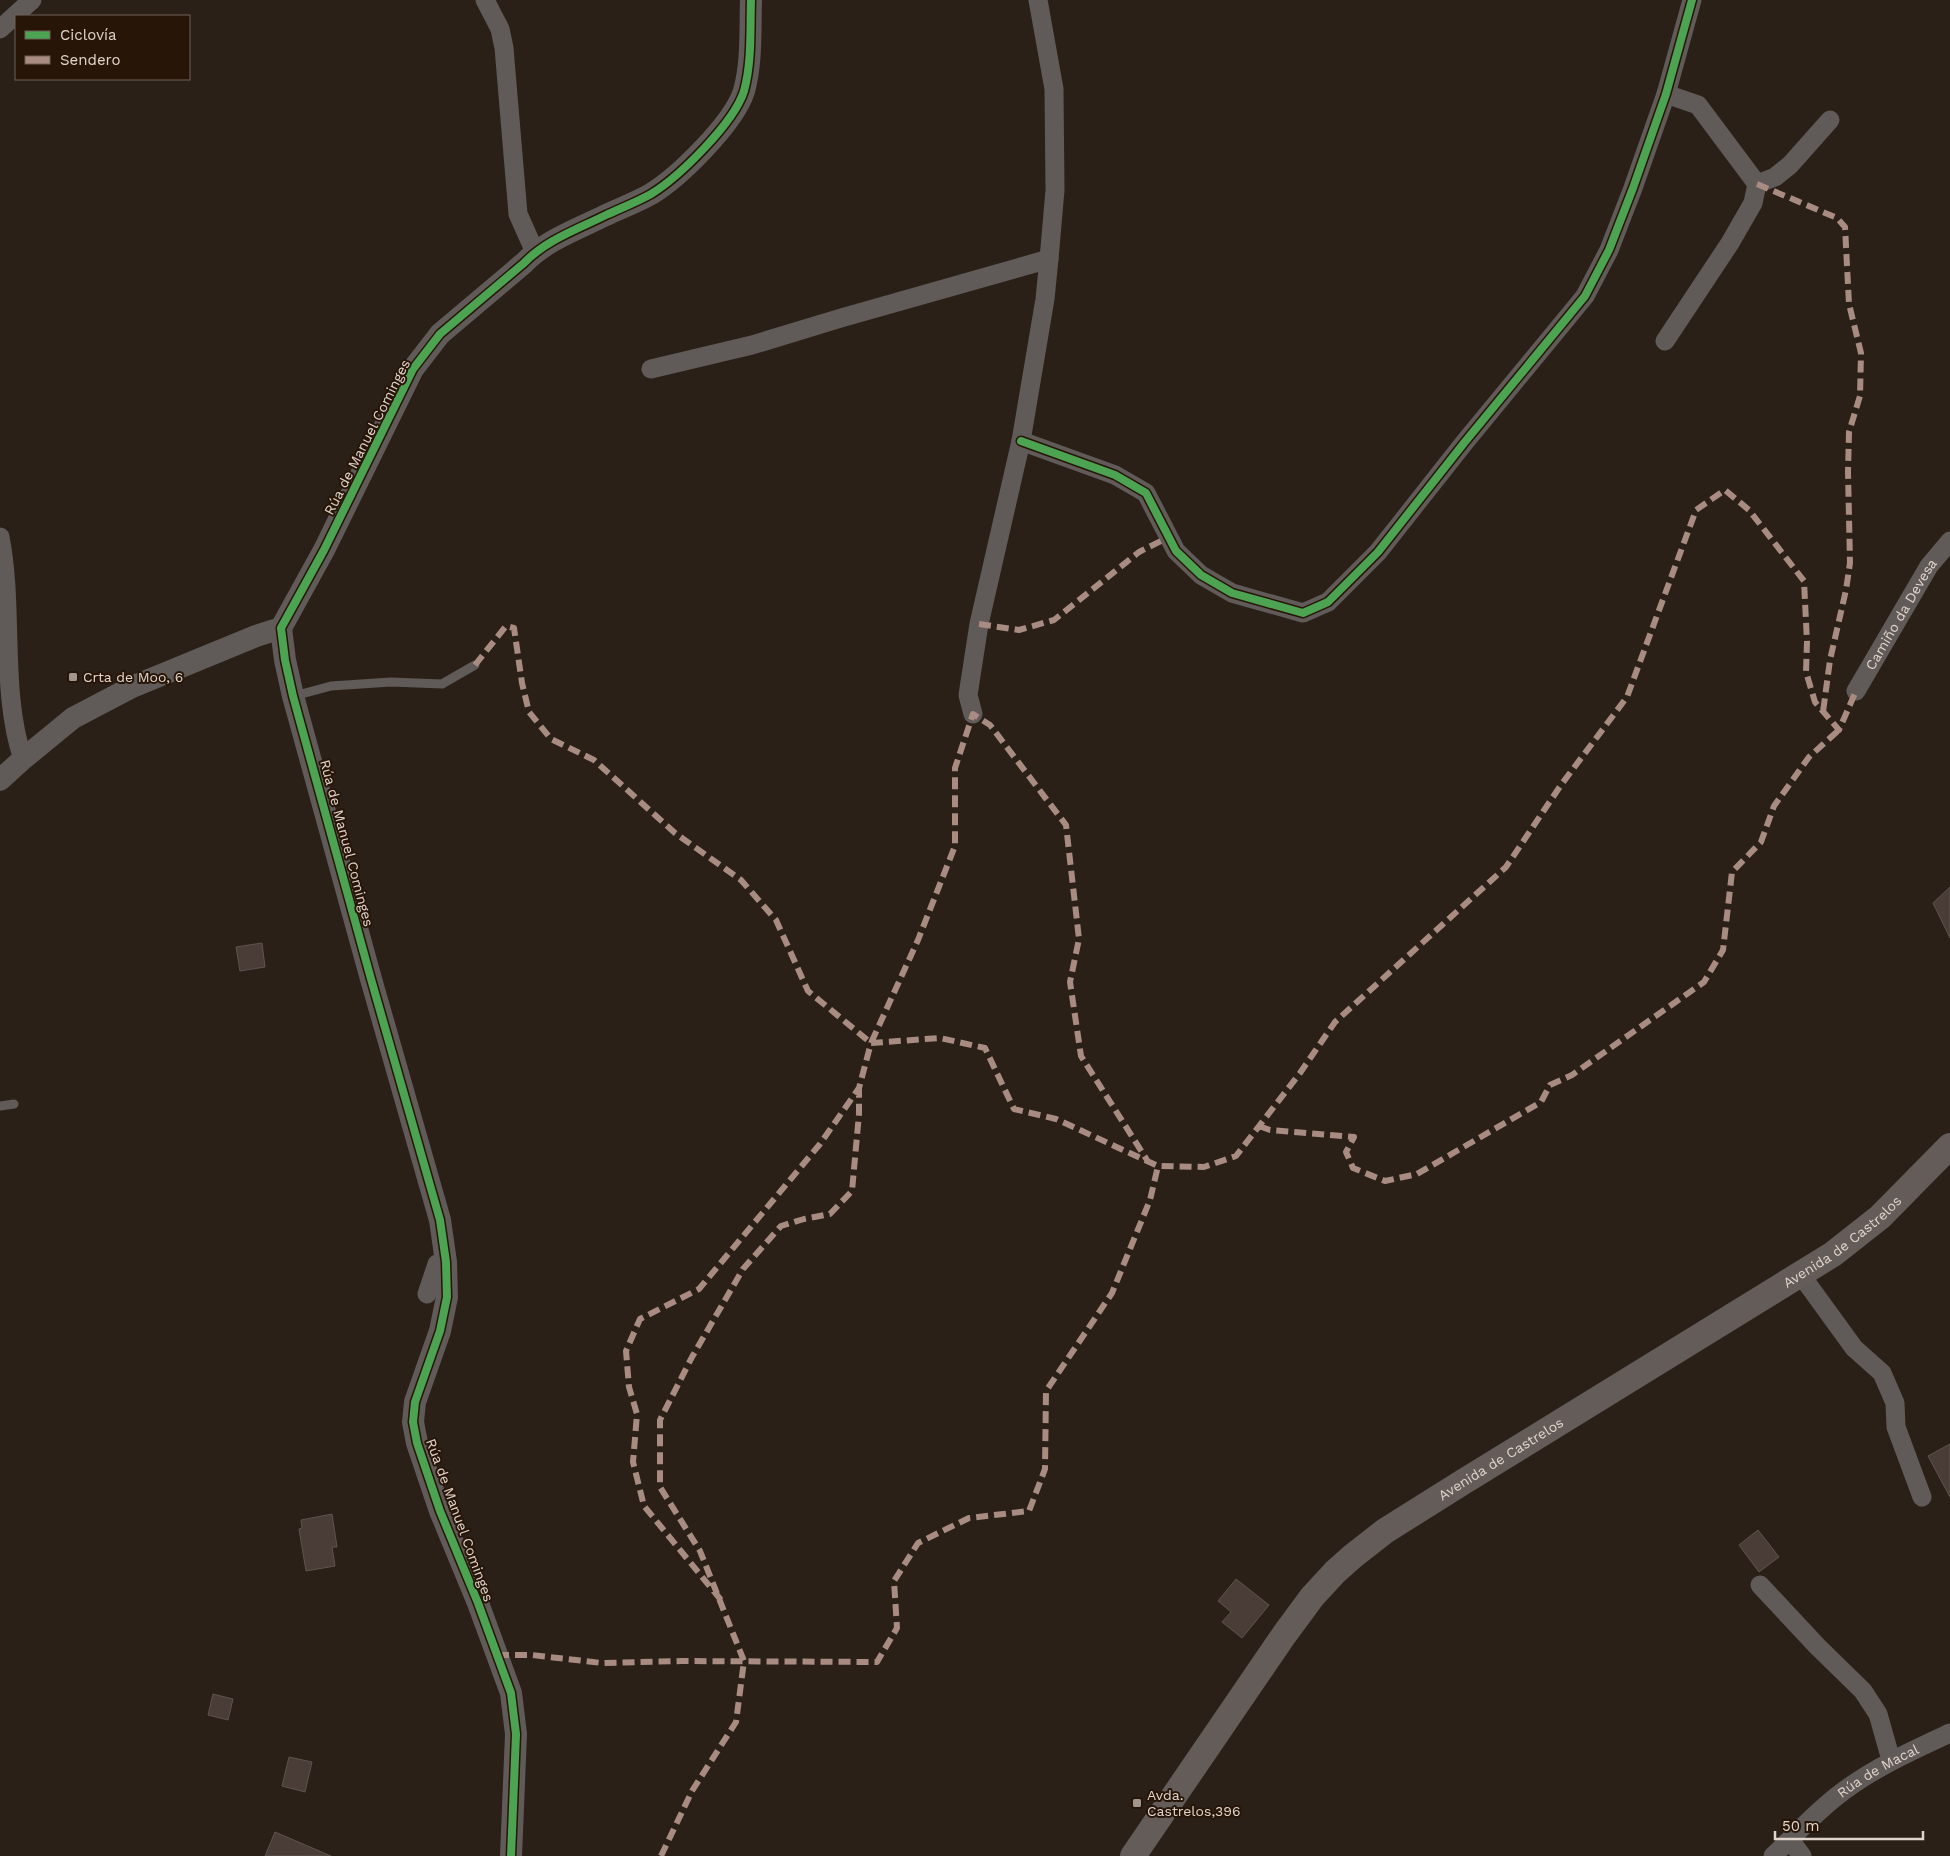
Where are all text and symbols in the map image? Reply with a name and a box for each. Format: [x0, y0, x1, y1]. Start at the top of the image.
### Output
legend [15, 15, 190, 80]
text: Ciclovía [60, 26, 117, 44]
text: Sendero [60, 51, 121, 69]
street label: Rúa de Manuel Cominges [321, 357, 413, 517]
street label: Camiño da Devesa [1862, 555, 1940, 673]
place label: Crta de Moo, 6 [83, 669, 183, 685]
marker: Crta de Moo, 6 [67, 671, 79, 683]
street label: Rúa de Manuel Cominges [317, 758, 377, 928]
street label: Avenida de Castrelos [1780, 1192, 1905, 1291]
street label: Avenida de Castrelos [1435, 1414, 1566, 1503]
street label: Rúa de Manuel Cominges [423, 1436, 497, 1604]
street label: Rúa de Macal [1834, 1741, 1922, 1801]
place label: Avda. Castrelos,396 [1147, 1787, 1240, 1819]
marker: Avda. Castrelos,396 [1131, 1797, 1143, 1809]
scale bar [1775, 1808, 1922, 1840]
text: 50 m [1782, 1817, 1819, 1835]

